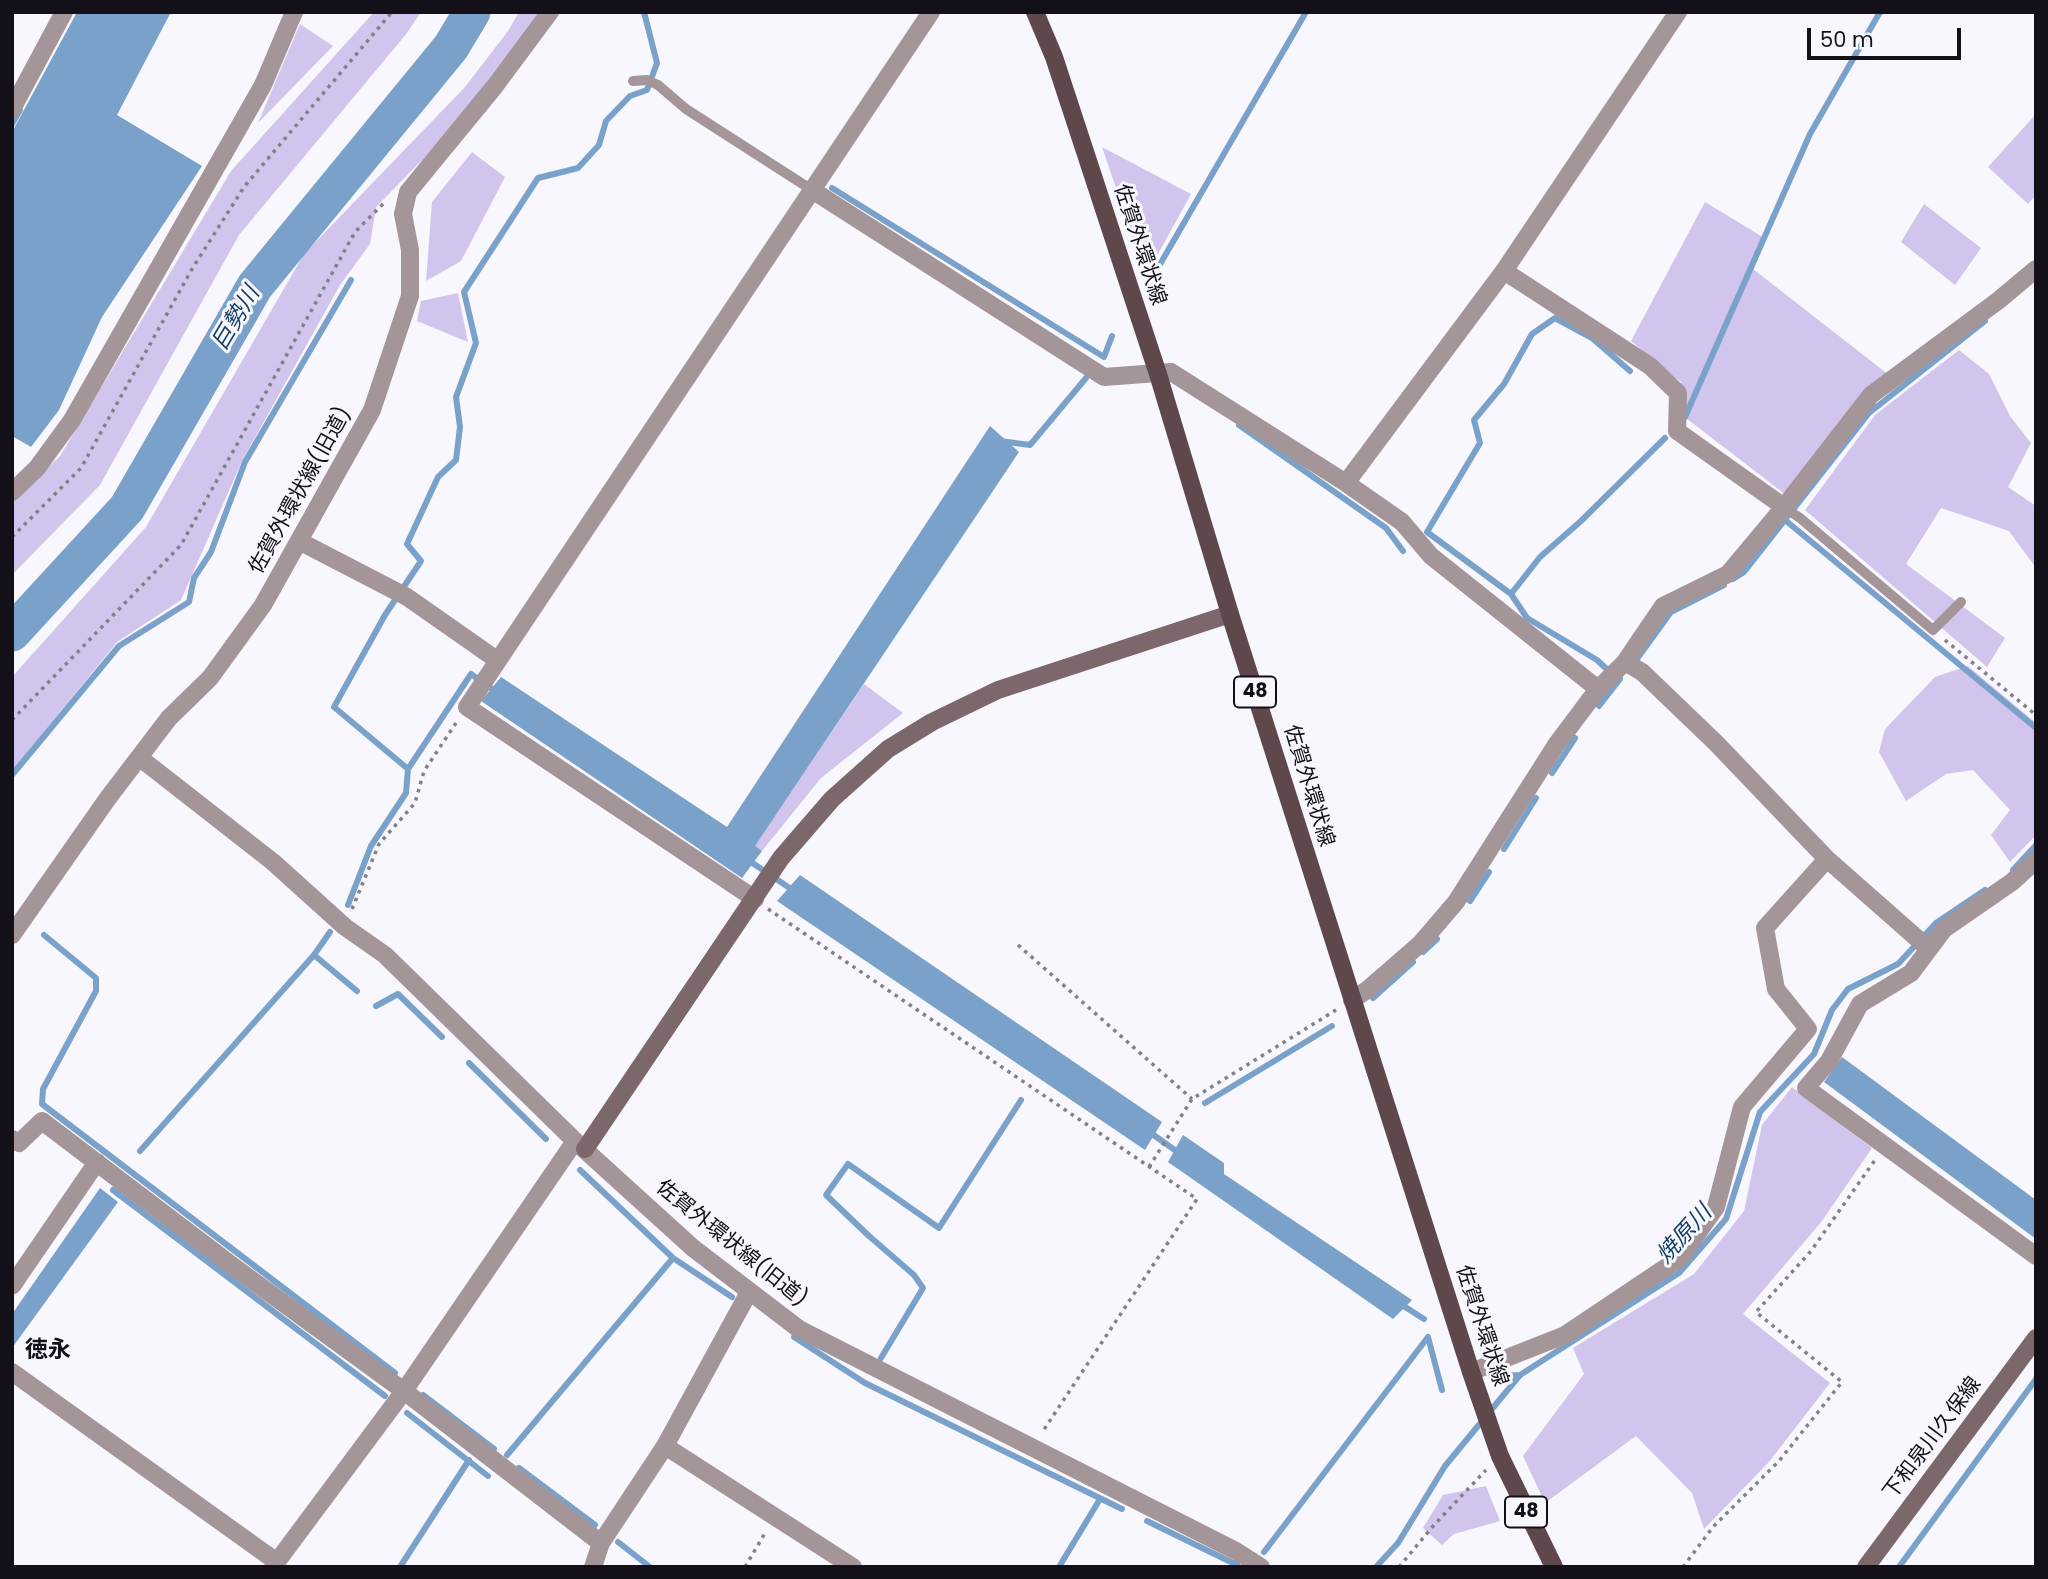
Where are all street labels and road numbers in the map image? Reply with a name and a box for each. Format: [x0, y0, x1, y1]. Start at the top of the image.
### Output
street label: 佐賀外環状線 [1108, 181, 1170, 309]
street label: 佐賀外環状線(旧道) [245, 403, 357, 579]
road number: 48 [1234, 677, 1276, 708]
street label: 佐賀外環状線 [1278, 722, 1338, 850]
street label: 佐賀外環状線(旧道) [650, 1175, 812, 1313]
street label: 佐賀外環状線 [1450, 1262, 1512, 1390]
street label: 下和泉川久保線 [1879, 1373, 1987, 1505]
road number: 48 [1505, 1496, 1547, 1528]

